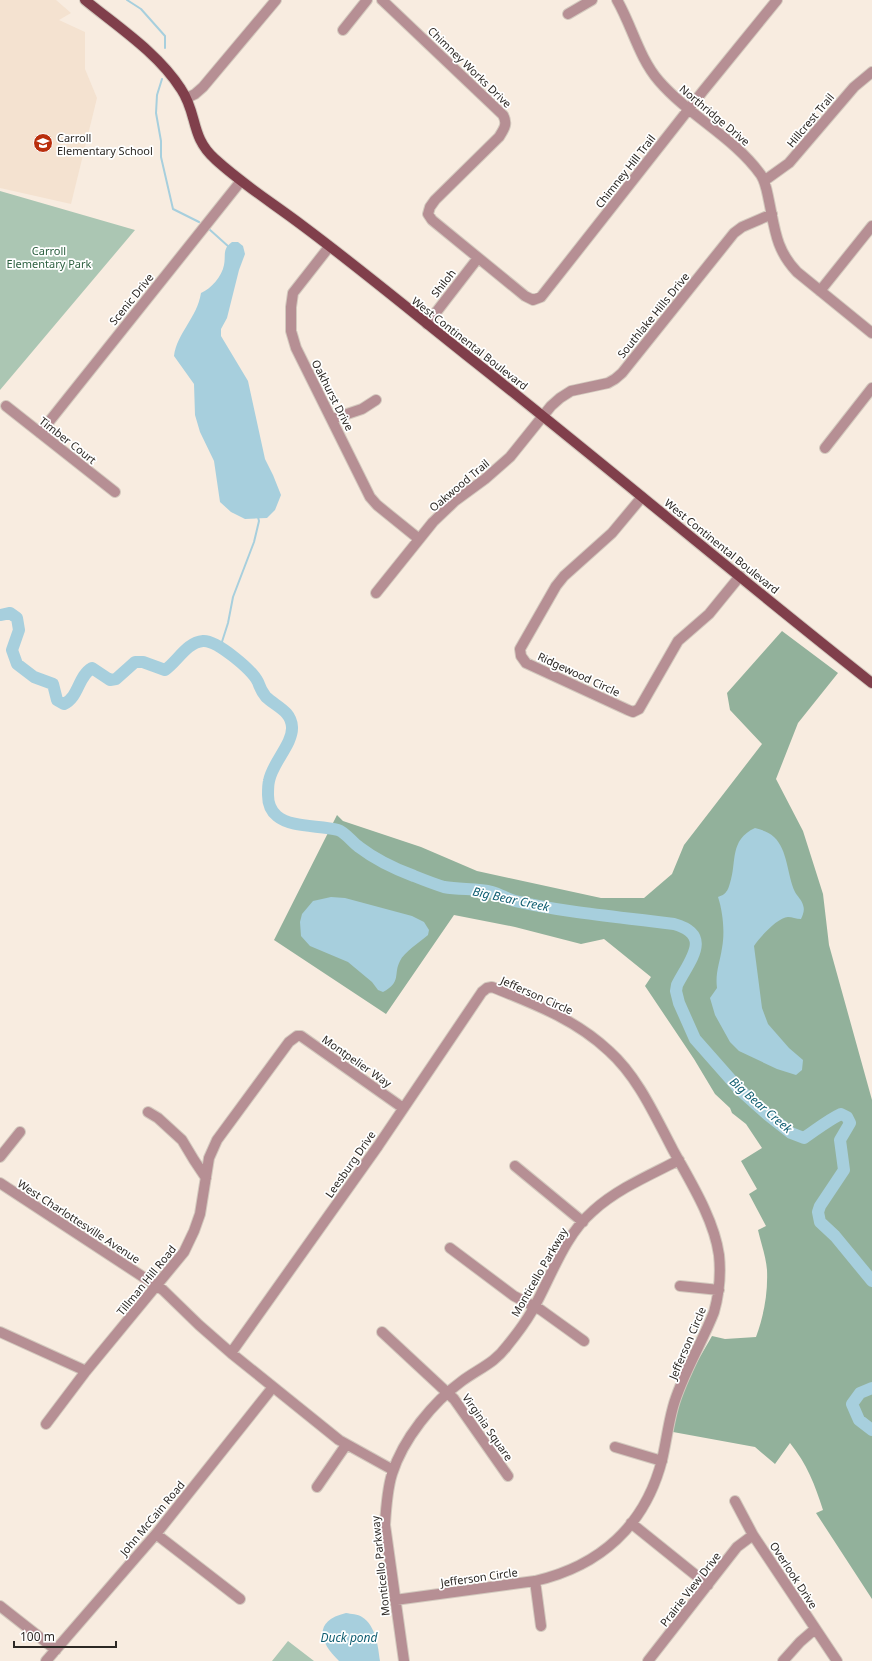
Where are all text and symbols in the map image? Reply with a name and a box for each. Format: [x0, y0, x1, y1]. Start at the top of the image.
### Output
street label: Chimney Works Drive [425, 23, 515, 111]
street label: Northridge Drive [677, 81, 753, 149]
street label: Hillcrest Trail [783, 90, 837, 150]
place label: Carroll Elementary School [57, 130, 153, 158]
street label: Chimney Hill Trail [592, 131, 658, 211]
school or university icon: Carroll Elementary School [32, 132, 54, 154]
park label: Carroll Elementary Park [7, 243, 92, 271]
street label: Shiloh [427, 266, 459, 300]
street label: Southlake Hills Drive [614, 269, 692, 361]
street label: Scenic Drive [106, 270, 156, 328]
street label: West Continental Boulevard [409, 293, 531, 393]
street label: Oakhurst Drive [309, 357, 357, 433]
street label: Timber Court [36, 413, 100, 467]
street label: Oakwood Trail [426, 455, 492, 515]
street label: West Continental Boulevard [662, 495, 782, 597]
street label: Ridgewood Circle [535, 648, 623, 700]
water label: Big Bear Creek [471, 883, 552, 916]
street label: Jefferson Circle [498, 972, 575, 1018]
street label: Montpelier Way [319, 1031, 395, 1091]
water label: Big Bear Creek [726, 1073, 797, 1138]
street label: Leesburg Drive [321, 1128, 379, 1200]
street label: West Charlottesville Avenue [15, 1176, 143, 1266]
street label: Monticello Parkway [507, 1224, 571, 1319]
street label: Tillman Hill Road [113, 1242, 179, 1318]
street label: Jefferson Circle [665, 1304, 709, 1383]
street label: Virginia Square [459, 1391, 517, 1463]
street label: John McCain Road [116, 1477, 188, 1559]
street label: Monticello Parkway [367, 1515, 393, 1617]
street label: Overlook Drive [767, 1539, 821, 1611]
street label: Prairie View Drive [656, 1549, 724, 1629]
street label: Jefferson Circle [439, 1564, 518, 1590]
scale bar [14, 1623, 116, 1649]
text: 100 m [20, 1628, 55, 1645]
water label: Duck pond [320, 1629, 379, 1646]

